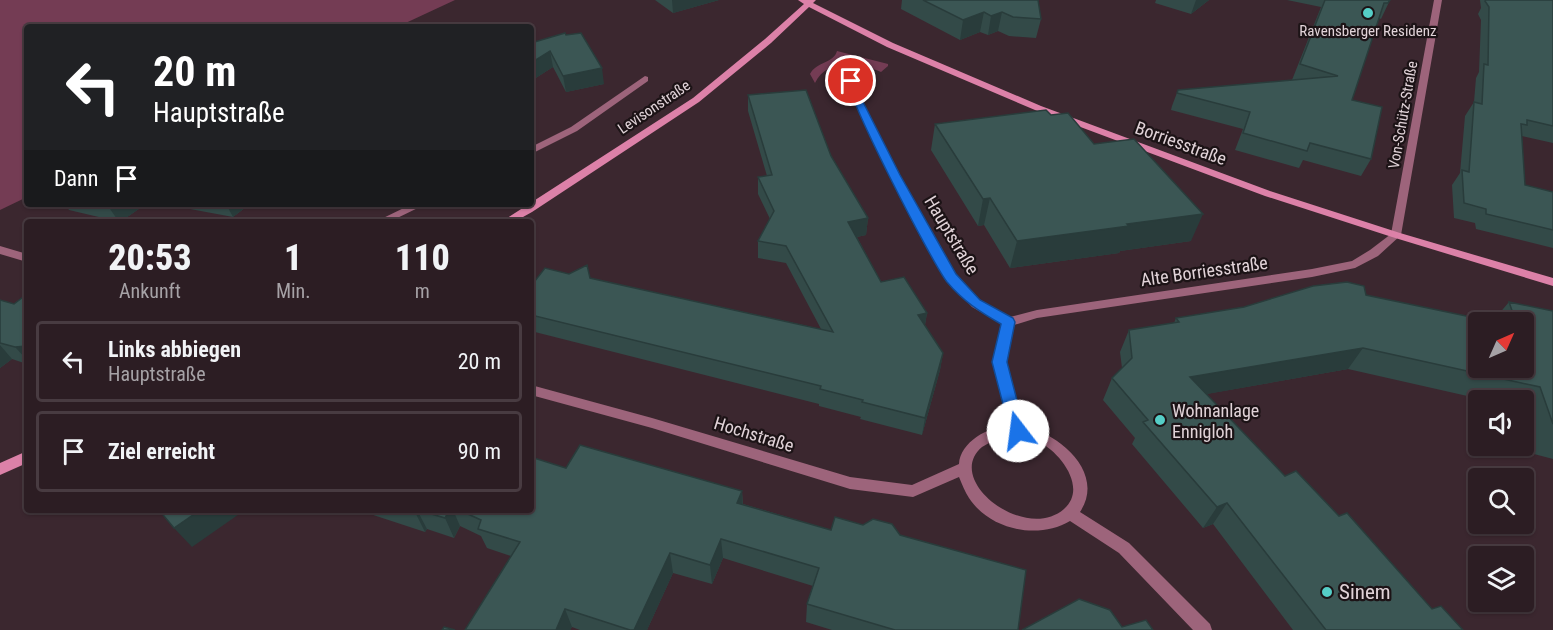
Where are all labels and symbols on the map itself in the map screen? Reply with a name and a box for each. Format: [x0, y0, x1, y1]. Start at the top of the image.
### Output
marker: Ravensberger Residenz [1361, 6, 1375, 20]
place label: Ravensberger Residenz [1299, 22, 1437, 40]
pin [825, 55, 876, 106]
street label: Von-Schütz-Straße [1385, 60, 1421, 170]
street label: Levisonstraße [614, 76, 694, 138]
street label: Borriesstraße [1132, 117, 1230, 169]
street label: Hauptstraße [920, 192, 984, 278]
street label: Alte Borriesstraße [1139, 252, 1269, 290]
north arrow [1468, 312, 1534, 378]
position arrow [986, 399, 1050, 463]
place label: Wohnanlage Ennigloh [1172, 400, 1259, 442]
street label: Hochstraße [712, 412, 796, 456]
marker: Wohnanlage Ennigloh [1153, 413, 1167, 427]
place label: Sinem [1339, 580, 1391, 604]
marker: Sinem [1320, 585, 1334, 599]

